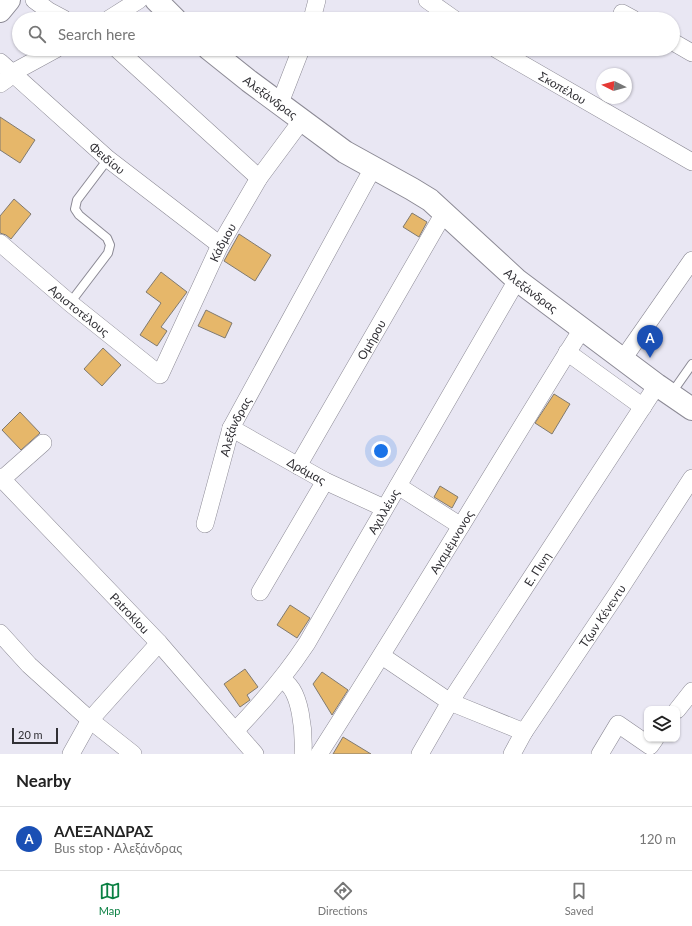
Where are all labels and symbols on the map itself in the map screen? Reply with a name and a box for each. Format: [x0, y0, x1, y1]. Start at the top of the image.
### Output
street label: Σκοπέλου [536, 68, 589, 107]
north arrow [596, 68, 632, 104]
street label: Αλεξάνδρας [240, 72, 301, 122]
street label: Φειδίου [87, 139, 128, 177]
street label: Κάδμου [206, 220, 239, 264]
street label: Αλεξάνδρας [501, 265, 561, 316]
street label: Αριστοτέλους [46, 281, 113, 339]
street label: Ομήρου [354, 317, 388, 362]
pin: A [637, 325, 663, 358]
street label: Αλεξάνδρας [216, 394, 254, 458]
your location [371, 441, 391, 461]
street label: Δράμας [285, 454, 329, 488]
street label: Αχιλλέως [364, 486, 402, 537]
street label: Αγαμέμνονος [426, 507, 477, 576]
street label: Ε. Πινη [520, 549, 554, 589]
street label: Τζων Κένεντυ [576, 581, 628, 650]
street label: Patroklou [107, 589, 153, 636]
scale bar [12, 726, 58, 745]

